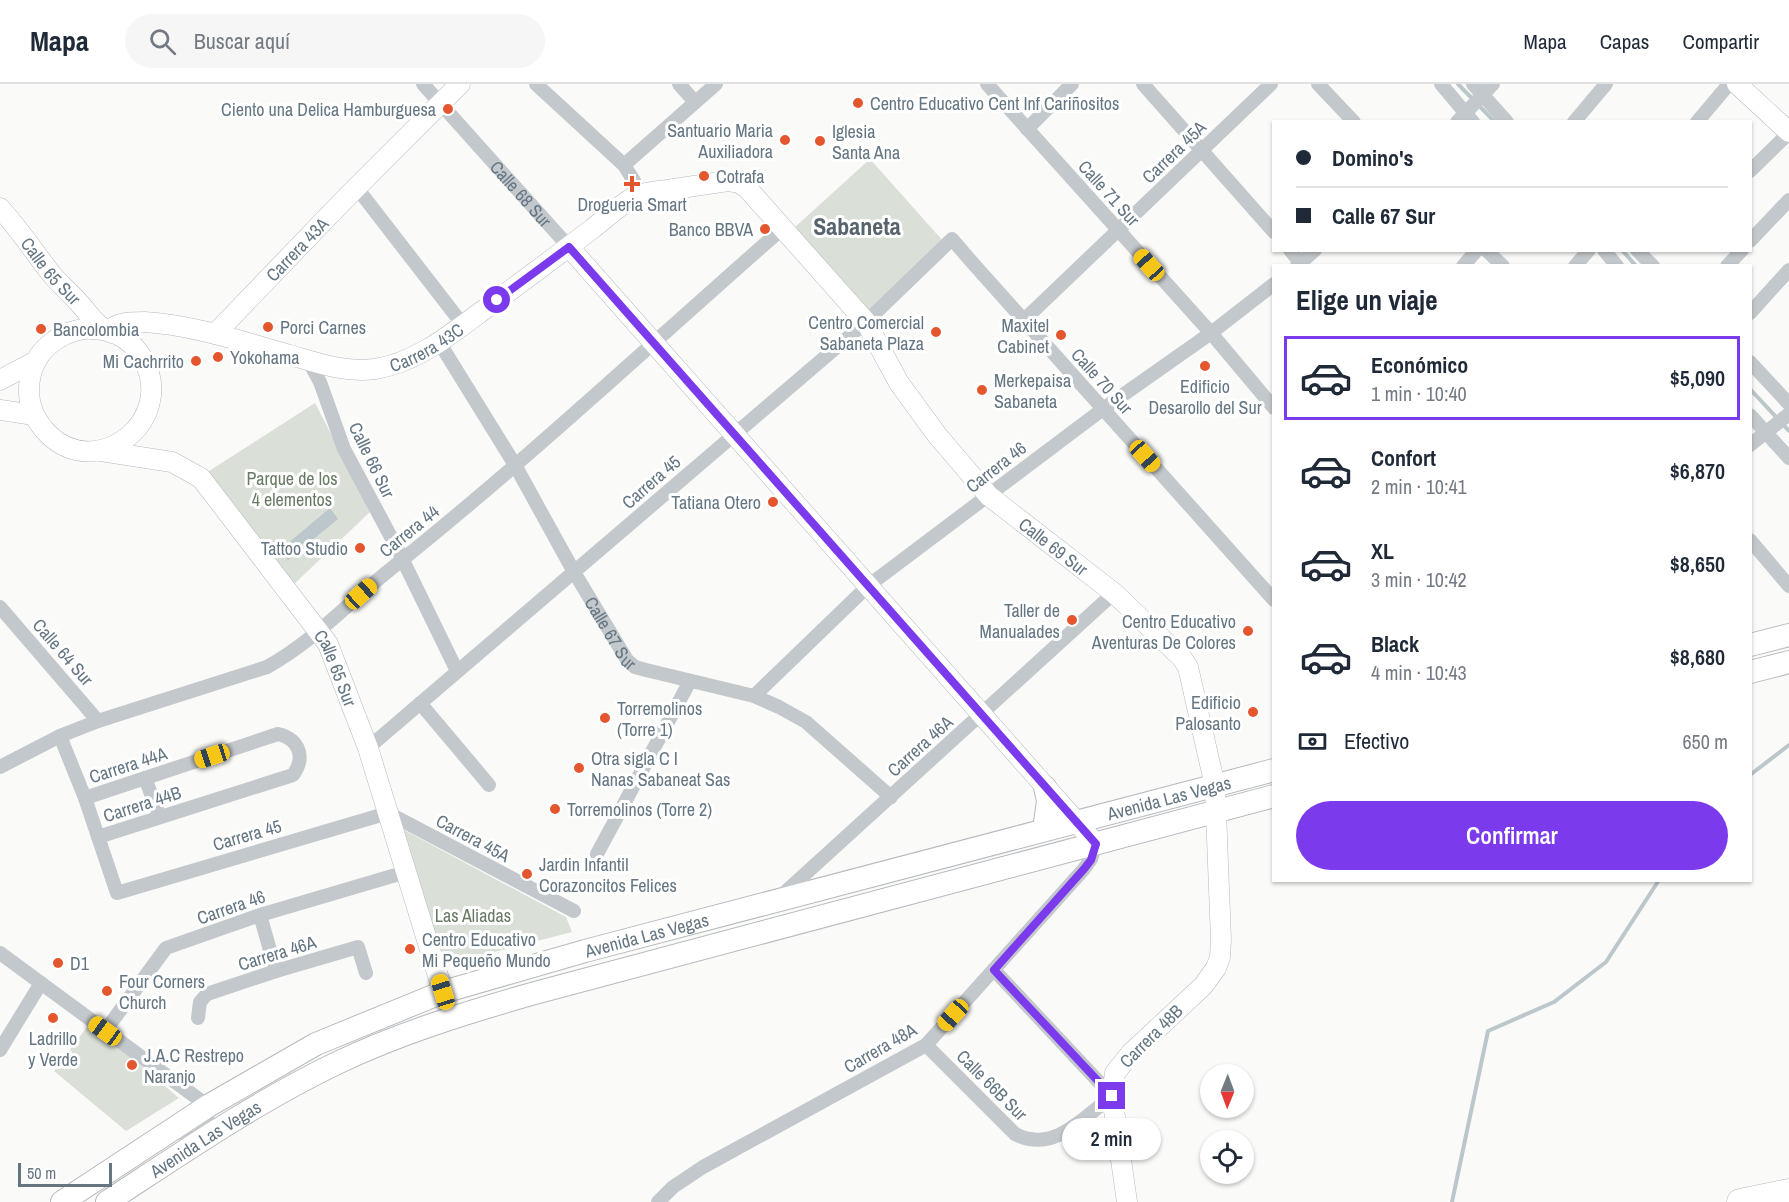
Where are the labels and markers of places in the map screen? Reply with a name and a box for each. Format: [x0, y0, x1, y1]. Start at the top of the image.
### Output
place label: Centro Educativo Cent Inf Cariñositos [870, 91, 1119, 116]
marker: Centro Educativo Cent Inf Cariñositos [851, 96, 865, 110]
place label: Ciento una Delica Hamburguesa [221, 97, 436, 122]
marker: Ciento una Delica Hamburguesa [441, 102, 455, 116]
place label: Santuario Maria Auxiliadora [667, 118, 773, 164]
place label: Iglesia Santa Ana [832, 119, 900, 165]
marker: Santuario Maria Auxiliadora [778, 133, 792, 147]
marker: Iglesia Santa Ana [813, 134, 827, 148]
place label: Cotrafa [716, 164, 764, 189]
marker: Cotrafa [697, 169, 711, 183]
marker: Drogueria Smart [625, 177, 639, 191]
place label: Drogueria Smart [577, 192, 687, 217]
place label: Banco BBVA [669, 217, 753, 242]
marker: Banco BBVA [758, 222, 772, 236]
place label: Centro Comercial Sabaneta Plaza [808, 310, 924, 356]
place label: Maxitel Cabinet [997, 313, 1049, 359]
place label: Porci Carnes [280, 315, 366, 340]
place label: Bancolombia [53, 317, 139, 342]
marker: Porci Carnes [261, 320, 275, 334]
marker: Bancolombia [34, 322, 48, 336]
marker: Centro Comercial Sabaneta Plaza [929, 325, 943, 339]
marker: Maxitel Cabinet [1054, 328, 1068, 342]
place label: Yokohama [230, 345, 299, 370]
place label: Mi Cachrrito [103, 349, 184, 374]
marker: Yokohama [211, 350, 225, 364]
marker: Mi Cachrrito [189, 354, 203, 368]
marker: Edificio Desarollo del Sur [1198, 359, 1212, 373]
place label: Merkepaisa Sabaneta [994, 368, 1071, 414]
place label: Edificio Desarollo del Sur [1148, 374, 1262, 420]
marker: Merkepaisa Sabaneta [975, 383, 989, 397]
place label: Tatiana Otero [671, 490, 761, 515]
marker: Tatiana Otero [766, 495, 780, 509]
place label: Tattoo Studio [261, 536, 348, 561]
marker: Tattoo Studio [353, 541, 367, 555]
place label: Taller de Manualades [980, 598, 1060, 644]
place label: Centro Educativo Aventuras De Colores [1091, 609, 1236, 655]
marker: Taller de Manualades [1065, 613, 1079, 627]
marker: Centro Educativo Aventuras De Colores [1241, 624, 1255, 638]
place label: Edificio Palosanto [1175, 690, 1241, 736]
place label: Torremolinos (Torre 1) [617, 696, 702, 742]
marker: Edificio Palosanto [1246, 705, 1260, 719]
marker: Torremolinos (Torre 1) [598, 711, 612, 725]
place label: Otra sigla C I Nanas Sabaneat Sas [591, 746, 731, 792]
marker: Otra sigla C I Nanas Sabaneat Sas [572, 761, 586, 775]
place label: Torremolinos (Torre 2) [567, 797, 712, 822]
marker: Torremolinos (Torre 2) [548, 802, 562, 816]
place label: Jardin Infantil Corazoncitos Felices [539, 852, 677, 898]
marker: Jardin Infantil Corazoncitos Felices [520, 867, 534, 881]
place label: Centro Educativo Mi Pequeño Mundo [422, 927, 551, 973]
marker: Centro Educativo Mi Pequeño Mundo [403, 942, 417, 956]
place label: D1 [70, 951, 90, 976]
marker: D1 [51, 956, 65, 970]
place label: Four Corners Church [119, 969, 205, 1015]
marker: Four Corners Church [100, 984, 114, 998]
marker: Ladrillo y Verde [46, 1011, 60, 1025]
place label: Ladrillo y Verde [28, 1026, 78, 1072]
place label: J.A.C Restrepo Naranjo [144, 1043, 244, 1089]
marker: J.A.C Restrepo Naranjo [125, 1058, 139, 1072]

